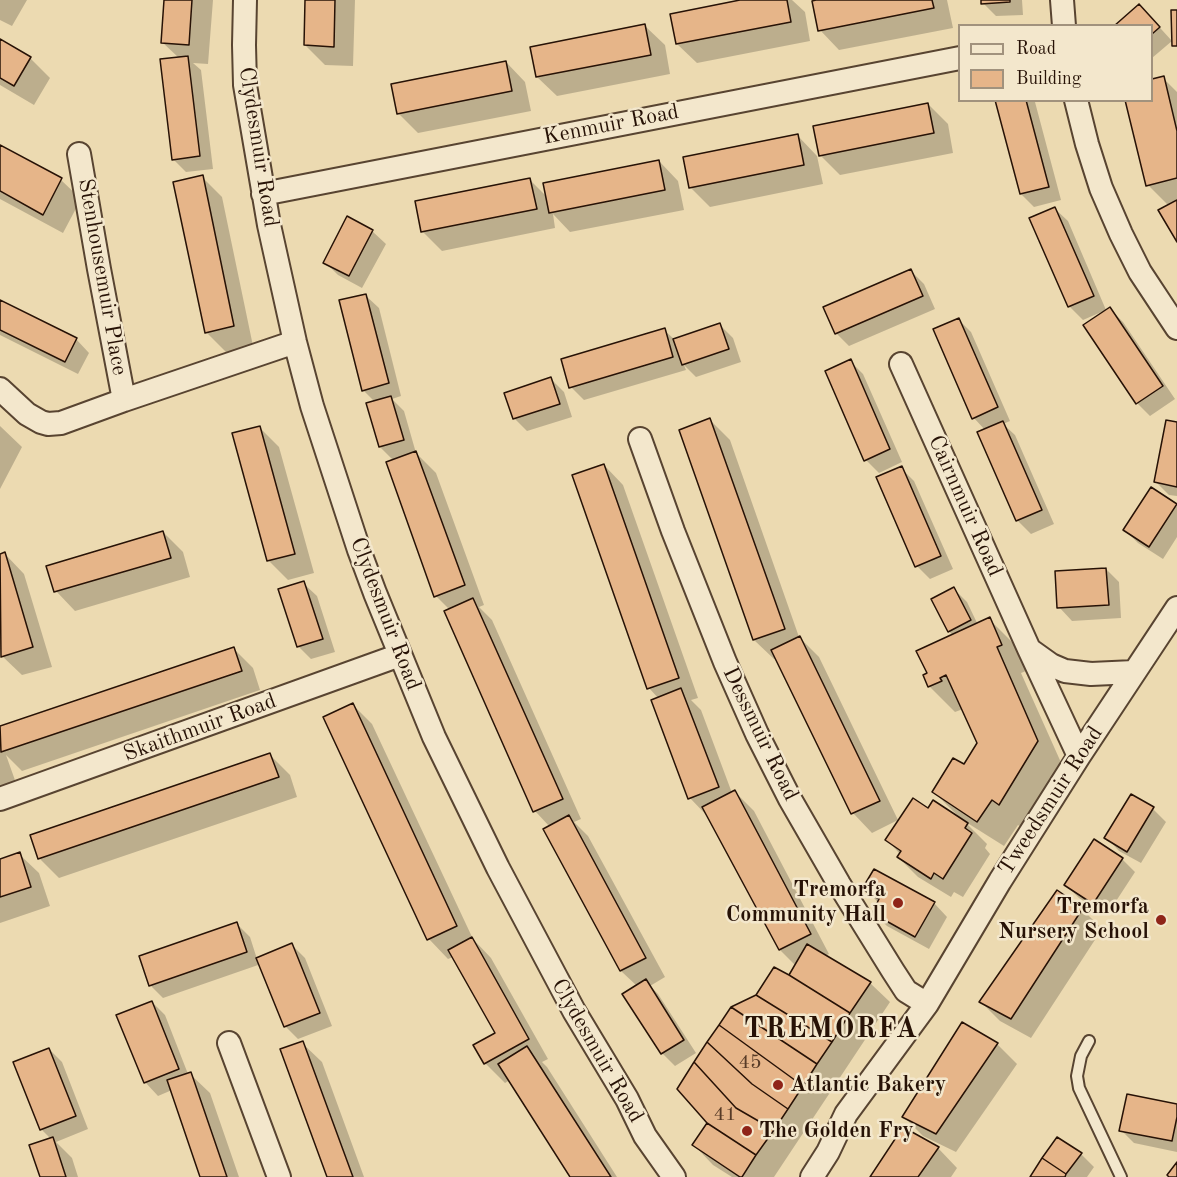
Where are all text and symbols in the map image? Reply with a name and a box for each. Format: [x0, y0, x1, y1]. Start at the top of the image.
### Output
legend [958, 24, 1153, 102]
text: Road [1016, 40, 1056, 58]
street label: Clydesmuir Road [232, 65, 284, 229]
text: Building [1016, 70, 1081, 88]
street label: Kenmuir Road [541, 99, 681, 151]
street label: Stenhousemuir Place [72, 176, 132, 378]
street label: Cairnmuir Road [922, 431, 1008, 581]
street label: Clydesmuir Road [344, 534, 426, 694]
street label: Dessmuir Road [716, 663, 804, 805]
street label: Skaithmuir Road [120, 688, 280, 768]
street label: Tweedsmuir Road [993, 722, 1109, 880]
place label: Tremorfa Community Hall [726, 877, 886, 928]
place label: Tremorfa Nursery School [998, 894, 1149, 945]
marker: Tremorfa Community Hall [891, 896, 905, 910]
marker: Tremorfa Nursery School [1154, 913, 1168, 927]
street label: Clydesmuir Road [545, 974, 649, 1128]
district label: TREMORFA [744, 1013, 918, 1047]
house number: 45 [738, 1051, 762, 1075]
place label: Atlantic Bakery [790, 1072, 946, 1098]
marker: Atlantic Bakery [771, 1078, 785, 1092]
house number: 41 [713, 1103, 737, 1127]
place label: The Golden Fry [759, 1118, 914, 1144]
marker: The Golden Fry [740, 1124, 754, 1138]

